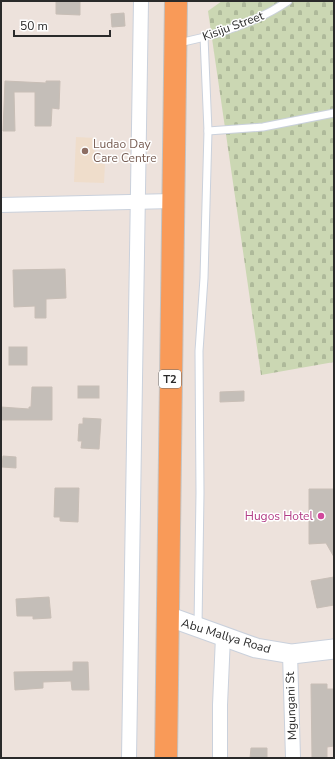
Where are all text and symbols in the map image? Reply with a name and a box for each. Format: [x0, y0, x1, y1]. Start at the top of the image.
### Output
street label: Kisiju Street [200, 7, 267, 45]
scale bar [14, 12, 110, 38]
text: 50 m [20, 18, 48, 34]
place label: Ludao Day Care Centre [93, 136, 157, 166]
marker: Ludao Day Care Centre [80, 146, 90, 156]
road number: T2 [159, 370, 181, 388]
place label: Hugos Hotel [245, 508, 313, 524]
marker: Hugos Hotel [316, 511, 326, 521]
street label: Abu Mallya Road [179, 615, 273, 657]
street label: Mgungani St [282, 671, 300, 741]

